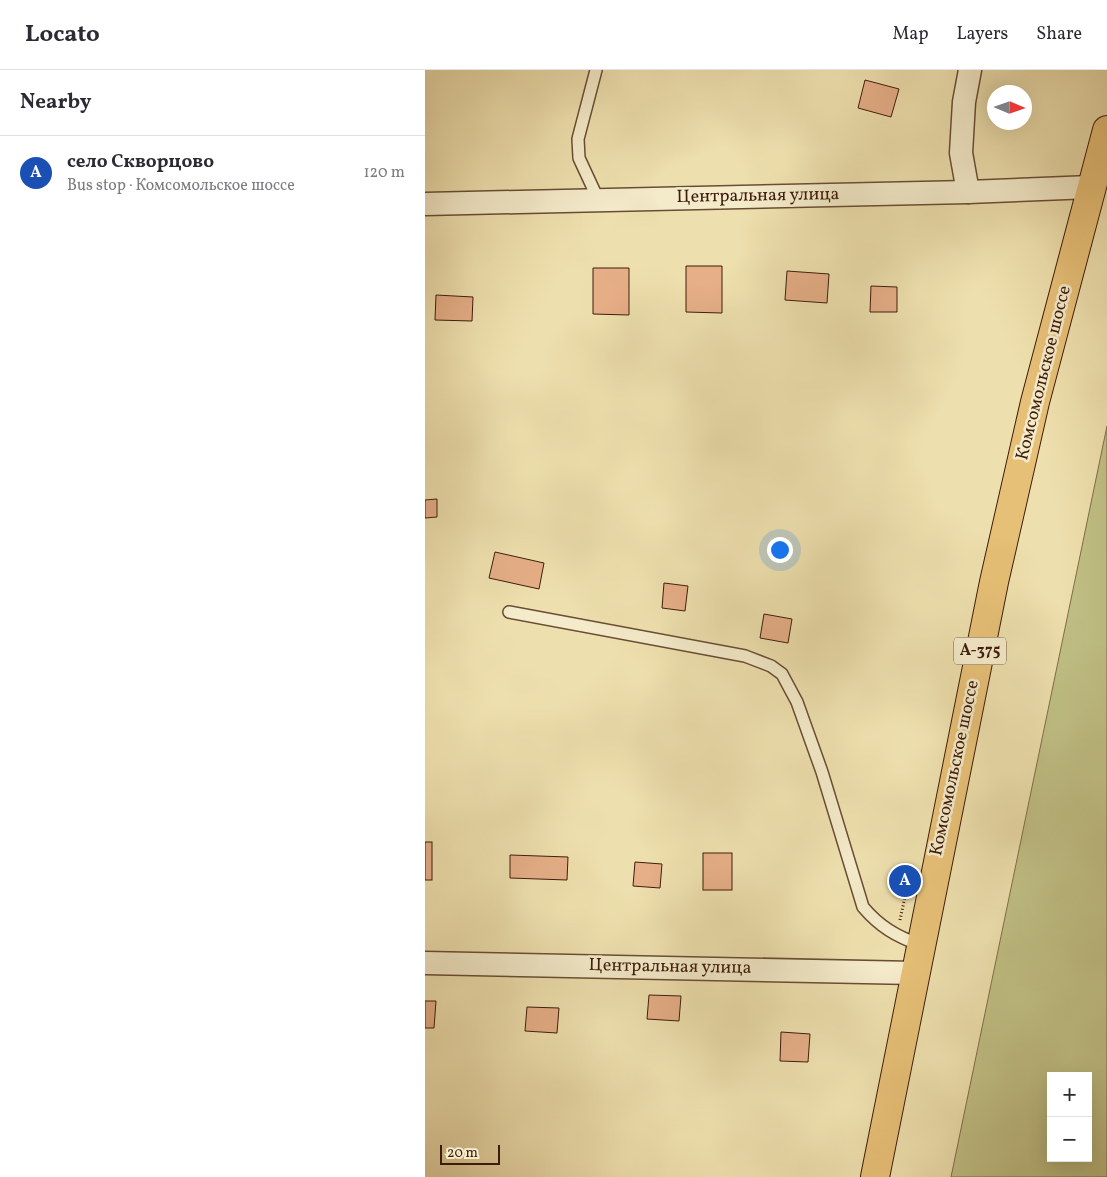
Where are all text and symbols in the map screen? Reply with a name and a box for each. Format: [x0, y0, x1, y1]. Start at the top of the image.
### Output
text: Locato [25, 18, 100, 52]
text: Map [892, 22, 928, 47]
text: Layers [956, 22, 1008, 47]
text: Share [1036, 22, 1082, 47]
north arrow [987, 85, 1032, 130]
text: Nearby [20, 88, 91, 117]
text: село Скворцово [67, 149, 214, 175]
text: A [30, 162, 42, 184]
text: 120 m [363, 162, 405, 184]
text: Bus stop · Комсомольское шоссе [67, 175, 295, 197]
street label: Центральная улица [676, 182, 840, 210]
street label: Комсомольское шоссе [1010, 283, 1078, 463]
your location [767, 537, 793, 563]
road number: А-375 [954, 638, 1006, 664]
street label: Комсомольское шоссе [924, 678, 986, 858]
pin: A [889, 862, 921, 900]
street label: Центральная улица [588, 953, 752, 981]
map controls [1047, 1072, 1092, 1162]
button: + [1047, 1072, 1092, 1117]
button: − [1047, 1117, 1092, 1162]
scale bar [440, 1142, 500, 1165]
text: 20 m [447, 1144, 478, 1163]

